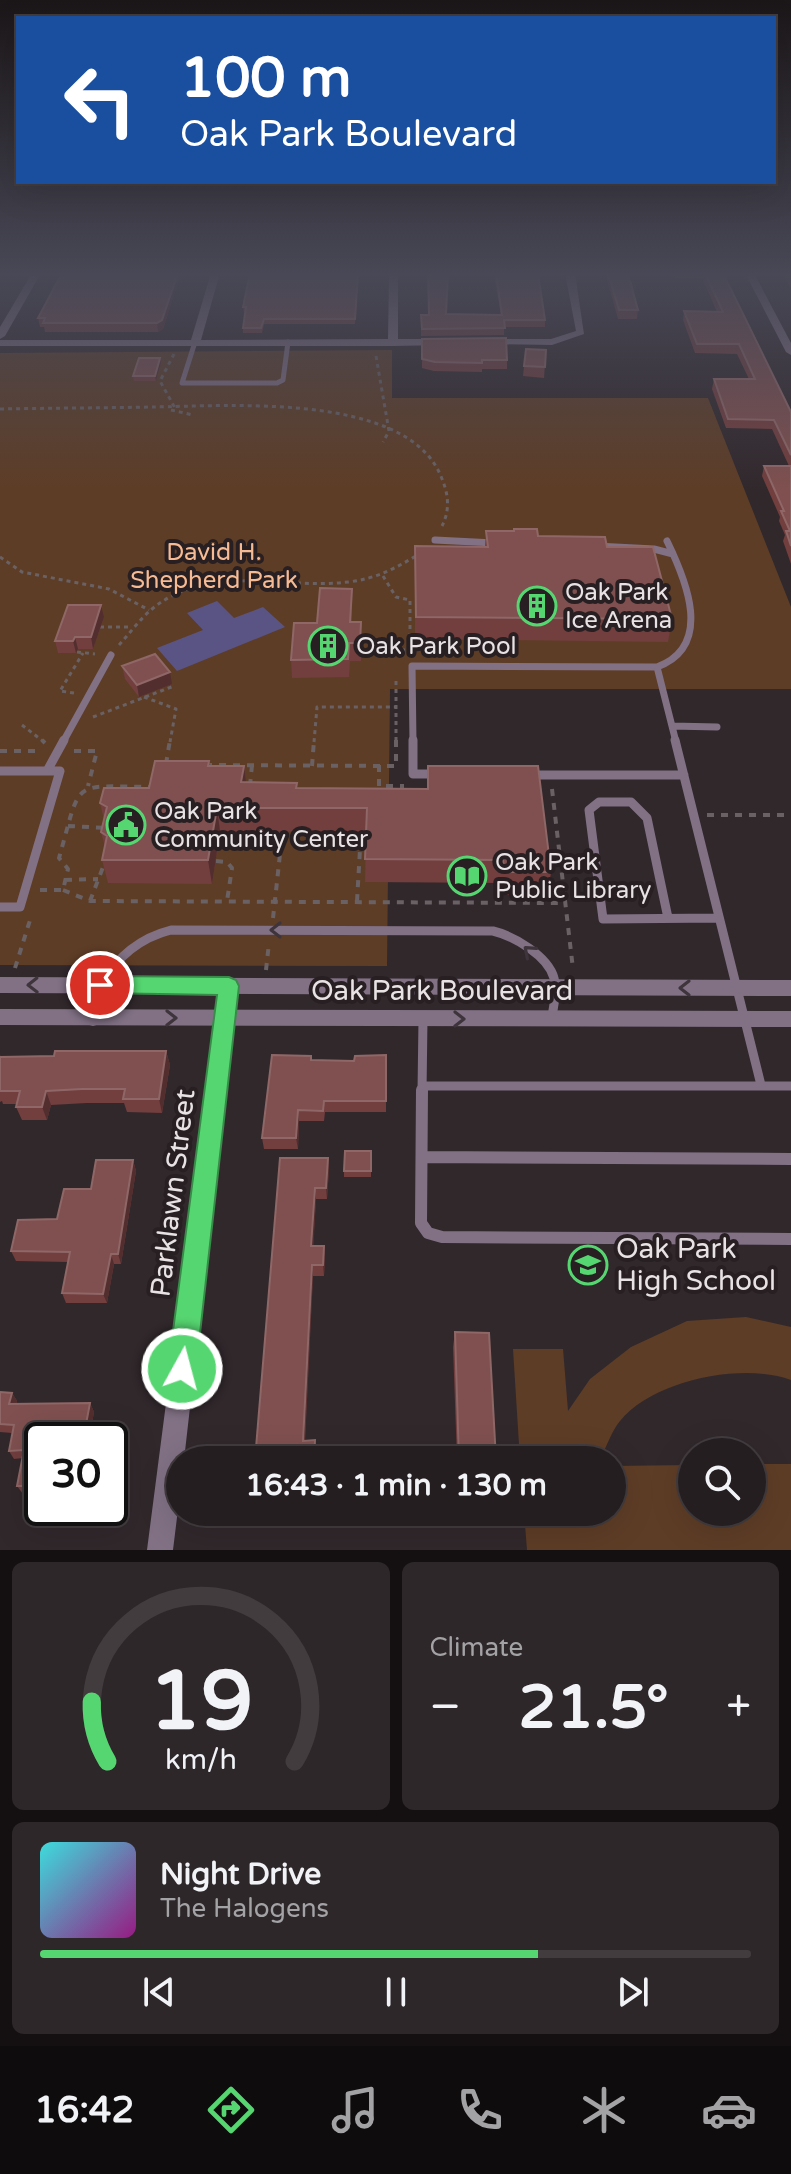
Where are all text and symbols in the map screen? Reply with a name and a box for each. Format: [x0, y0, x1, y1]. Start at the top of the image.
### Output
text: 100 m [180, 45, 351, 112]
icon: left [48, 48, 152, 152]
text: Oak Park Boulevard [180, 113, 517, 156]
park label: David H. Shepherd Park [130, 538, 298, 595]
place label: Oak Park Ice Arena [565, 578, 672, 635]
building icon: Oak Park Ice Arena [516, 585, 558, 627]
building icon: Oak Park Pool [307, 625, 349, 667]
place label: Oak Park Pool [356, 632, 517, 661]
place label: Oak Park Community Center [154, 797, 369, 854]
public building icon: Oak Park Community Center [105, 804, 147, 846]
place label: Oak Park Public Library [495, 848, 652, 905]
library icon: Oak Park Public Library [446, 855, 488, 897]
one-way arrow [269, 921, 282, 939]
one-way arrow [524, 947, 539, 961]
pin [66, 951, 134, 1019]
icon: arrive [78, 963, 122, 1007]
street label: Oak Park Boulevard [311, 974, 573, 1008]
one-way arrow [26, 976, 39, 994]
one-way arrow [678, 979, 691, 997]
one-way arrow [165, 1009, 178, 1027]
one-way arrow [453, 1010, 466, 1028]
street label: Parklawn Street [143, 1087, 203, 1299]
place label: Oak Park High School [616, 1232, 776, 1298]
school or university icon: Oak Park High School [567, 1244, 609, 1286]
position arrow [140, 1327, 224, 1411]
speed limit sign: 30 [24, 1422, 128, 1526]
map controls [678, 1438, 766, 1526]
button: search [678, 1438, 766, 1526]
text: 16:43 · 1 min · 130 m [245, 1467, 547, 1504]
text: Climate [430, 1632, 523, 1663]
text: 19 [149, 1652, 253, 1752]
text: 21.5° [518, 1672, 669, 1744]
text: − [430, 1681, 461, 1734]
text: + [726, 1681, 751, 1734]
text: km/h [165, 1743, 237, 1777]
text: Night Drive [160, 1856, 321, 1893]
text: The Halogens [160, 1893, 329, 1924]
icon: previous [137, 1970, 181, 2014]
icon: pause [374, 1970, 418, 2014]
icon: next [611, 1970, 655, 2014]
icon: directions [203, 2082, 259, 2138]
icon: music [327, 2082, 383, 2138]
icon: phone [452, 2082, 508, 2138]
icon: climate [576, 2082, 632, 2138]
icon: car [701, 2082, 757, 2138]
text: 16:42 [34, 2089, 134, 2132]

